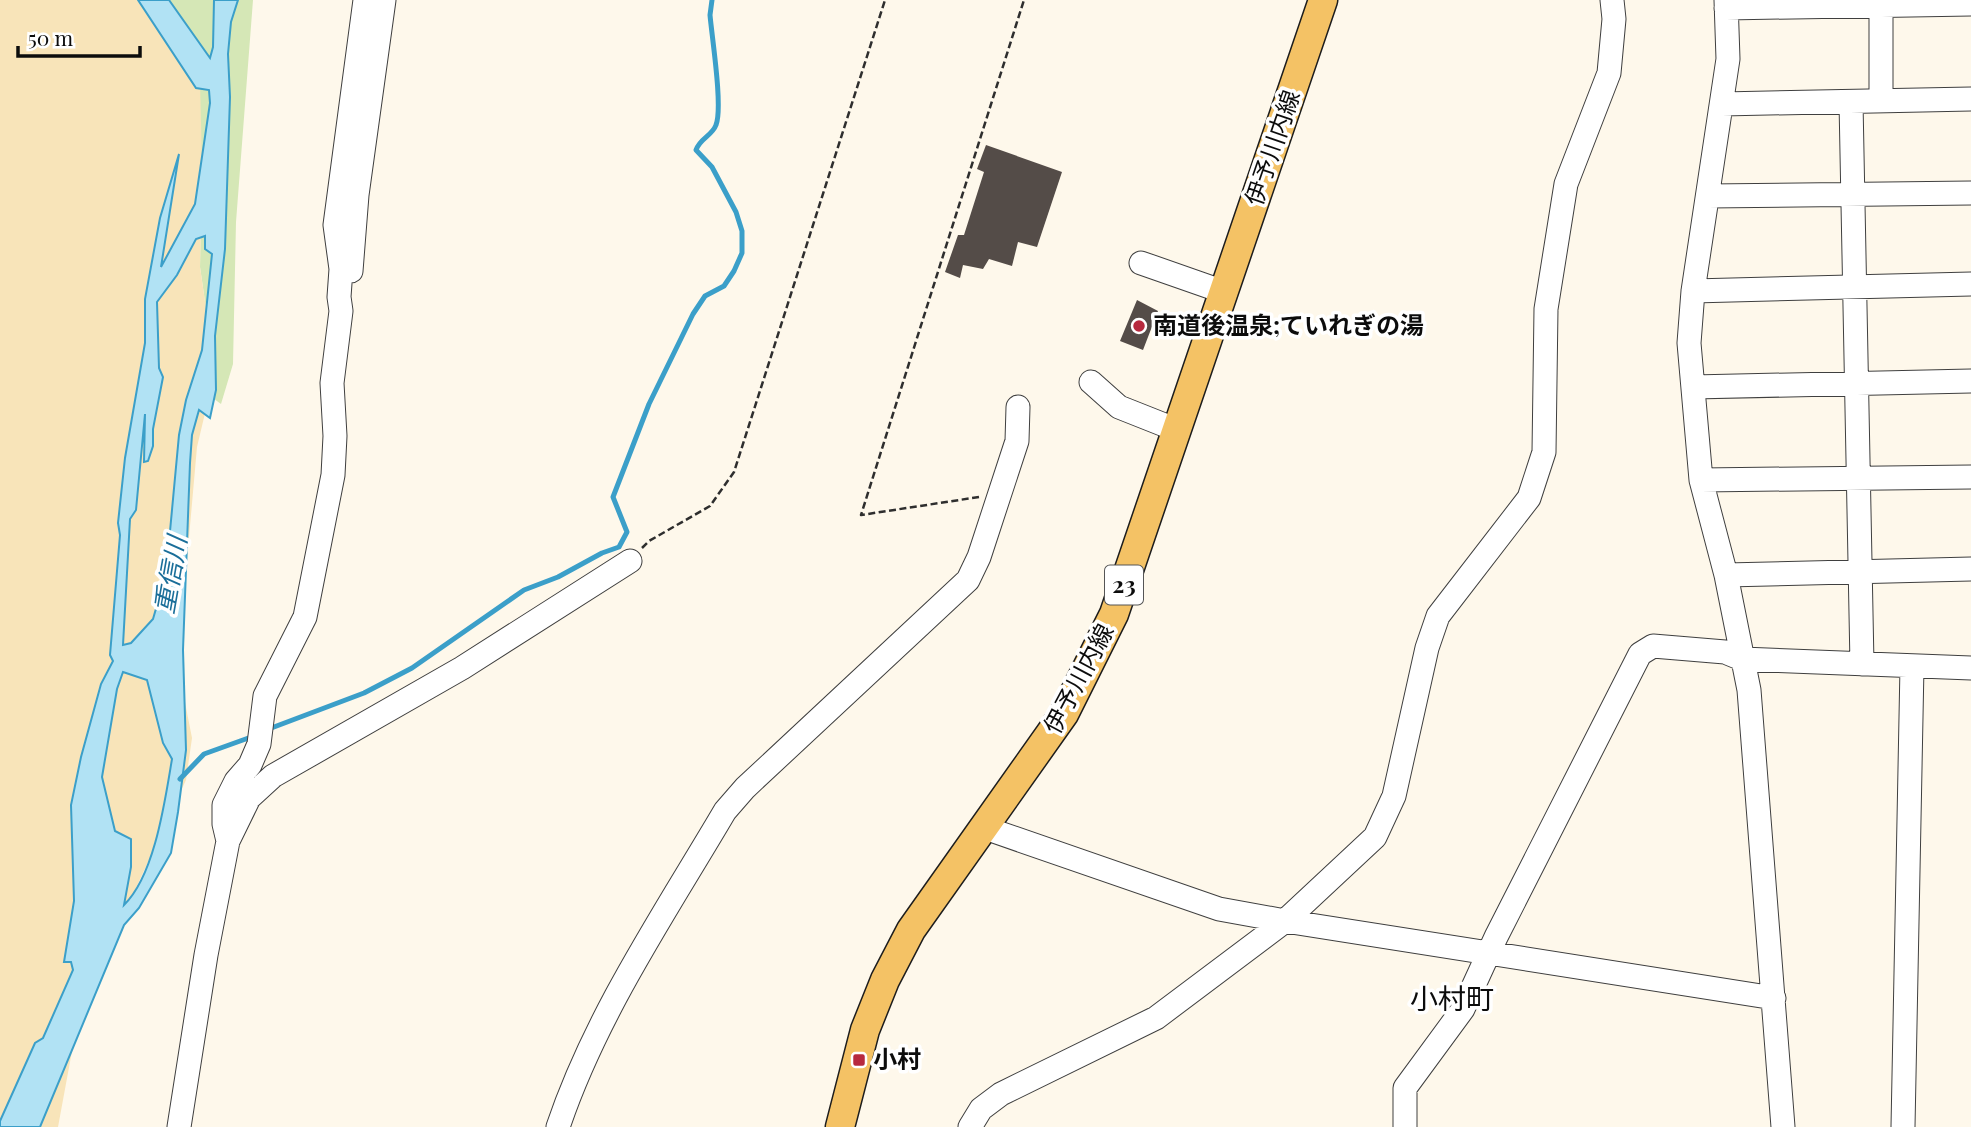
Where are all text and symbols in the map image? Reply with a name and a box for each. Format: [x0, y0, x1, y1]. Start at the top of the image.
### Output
scale bar [18, 14, 140, 58]
text: 50 m [28, 23, 74, 51]
street label: 伊予川内線 [1236, 85, 1306, 209]
place label: 南道後温泉;ていれぎの湯 [1153, 308, 1424, 340]
marker: 南道後温泉;ていれぎの湯 [1131, 318, 1147, 334]
water label: 重信川 [146, 530, 194, 616]
road number: 23 [1105, 566, 1143, 604]
street label: 伊予川内線 [1035, 618, 1120, 739]
district label: 小村町 [1410, 979, 1494, 1016]
place label: 小村 [873, 1042, 921, 1074]
marker: 小村 [851, 1052, 867, 1068]

